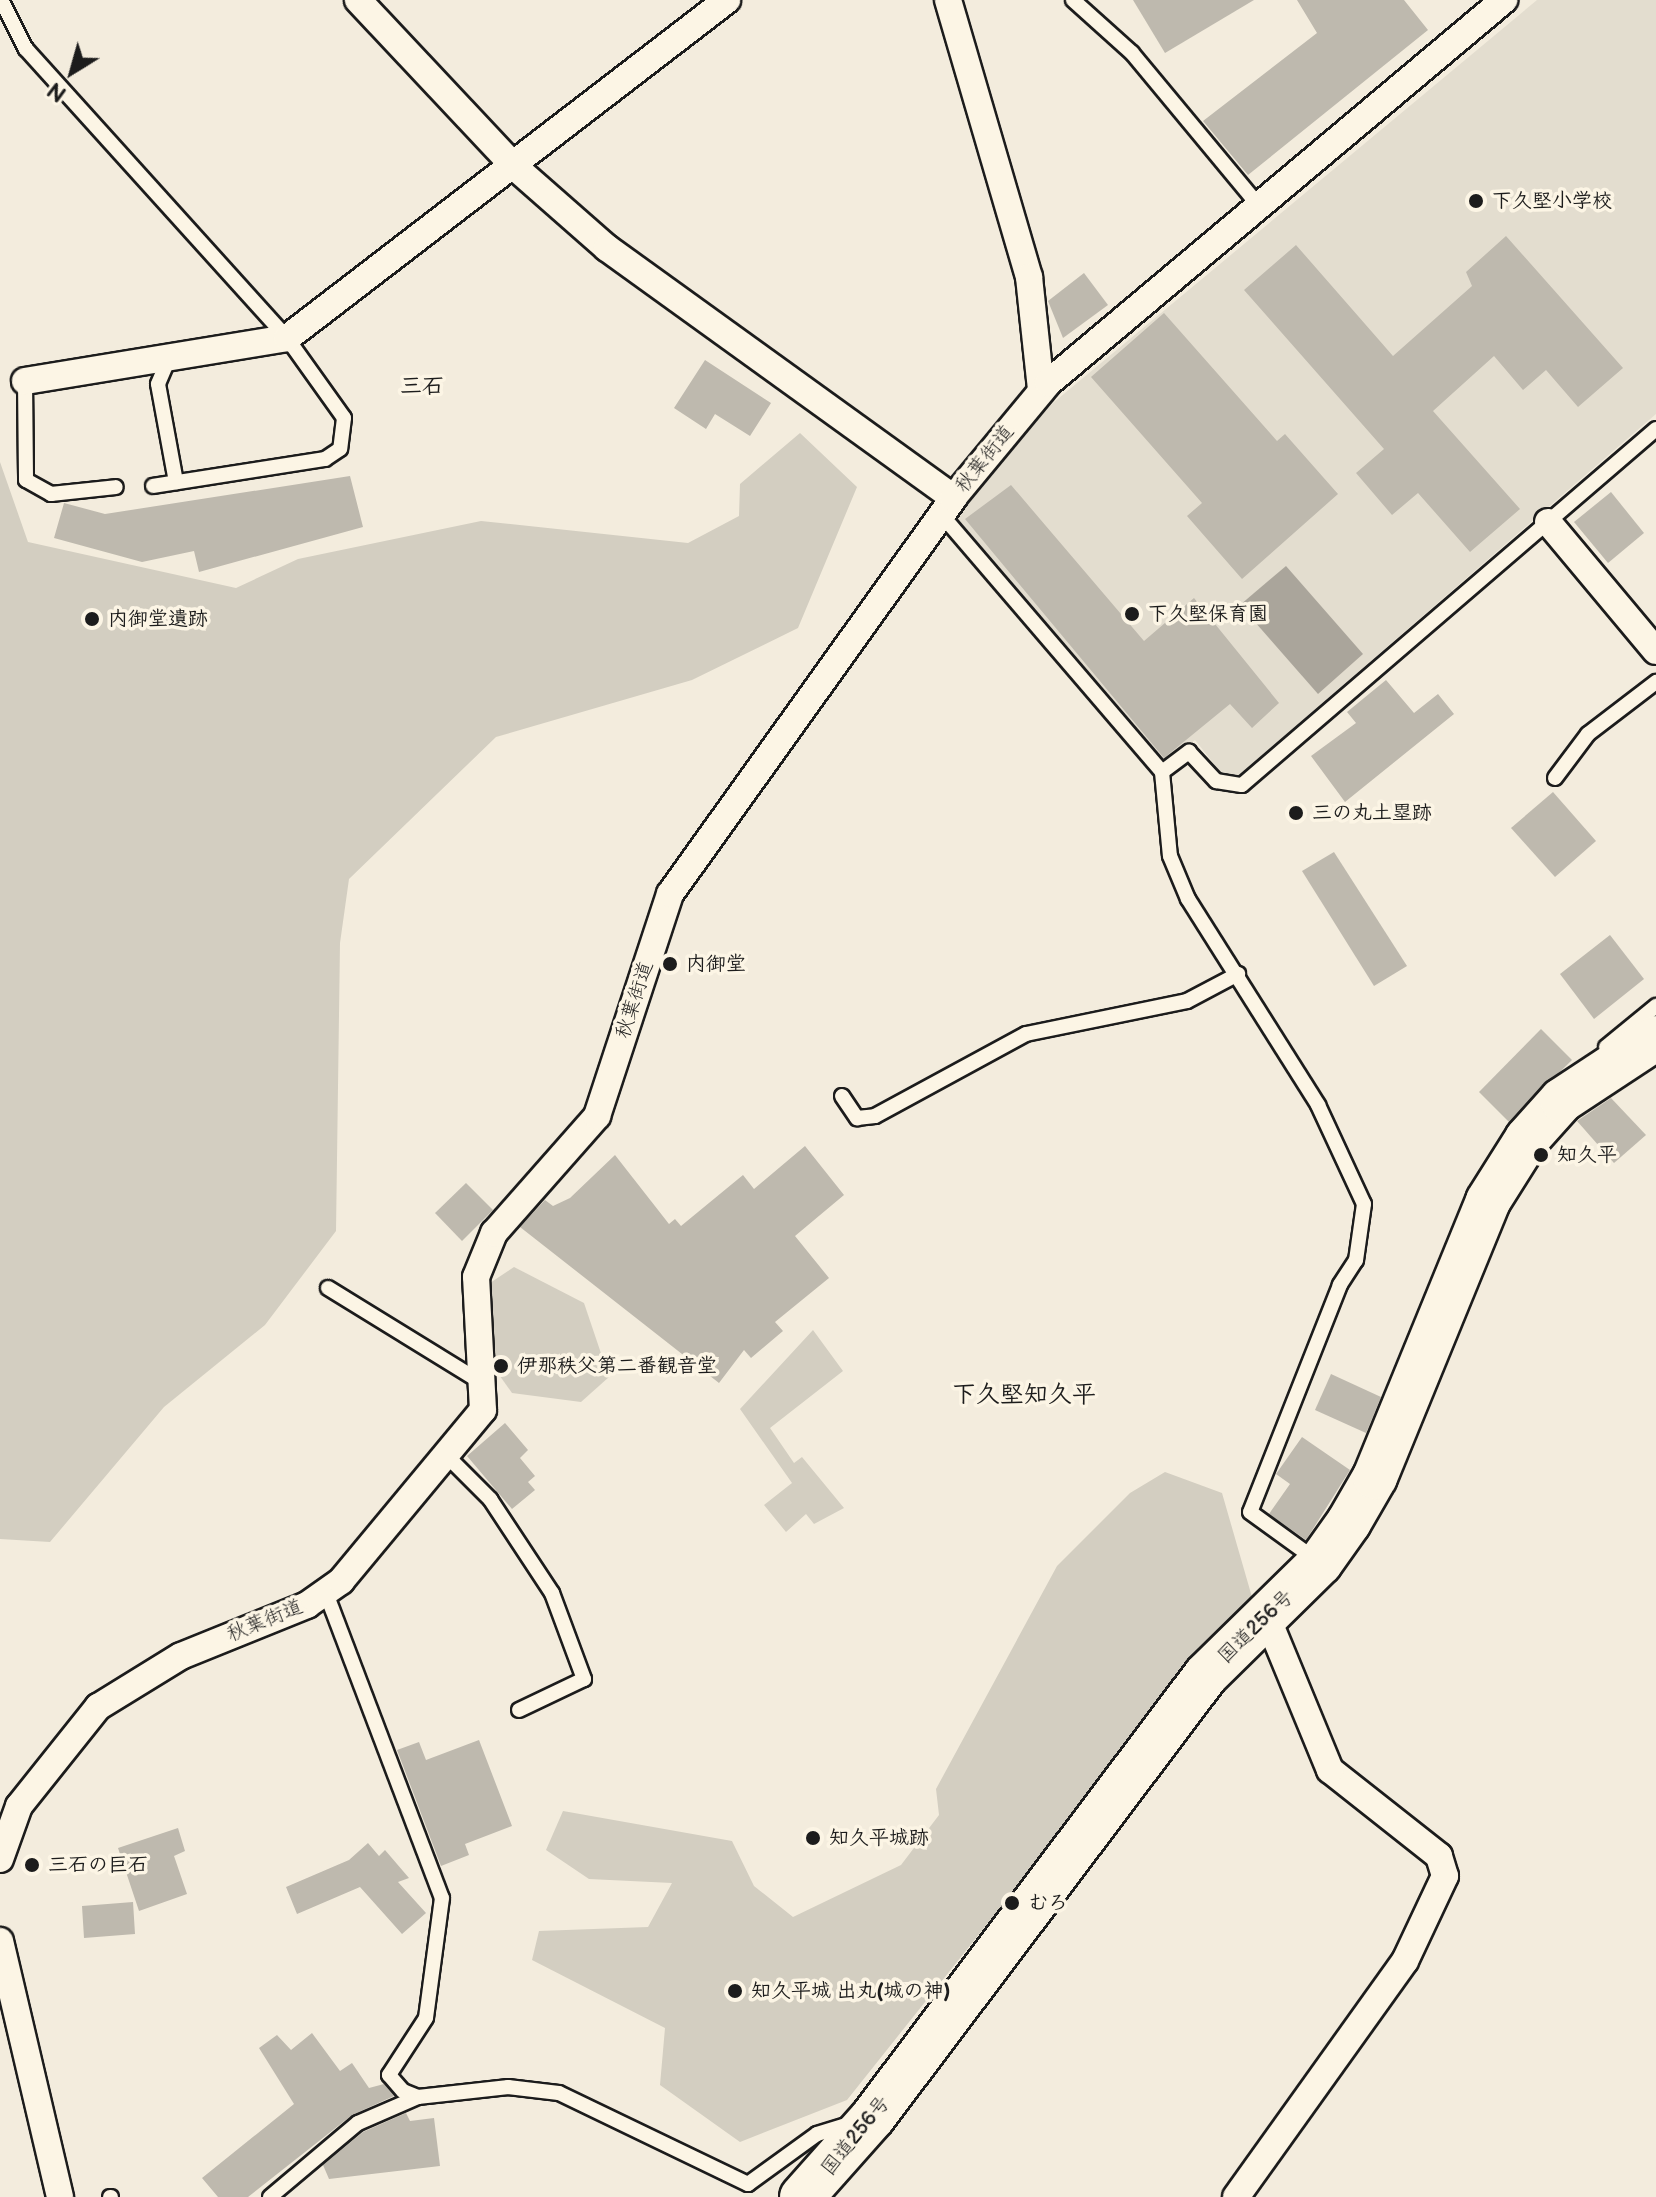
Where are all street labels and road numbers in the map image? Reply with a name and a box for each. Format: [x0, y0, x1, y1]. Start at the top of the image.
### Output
street label: 秋葉街道 [951, 420, 1019, 498]
street label: 秋葉街道 [611, 958, 659, 1042]
street label: 国道256号 [1213, 1585, 1299, 1669]
street label: 秋葉街道 [223, 1595, 307, 1647]
street label: 国道256号 [817, 2091, 895, 2181]

